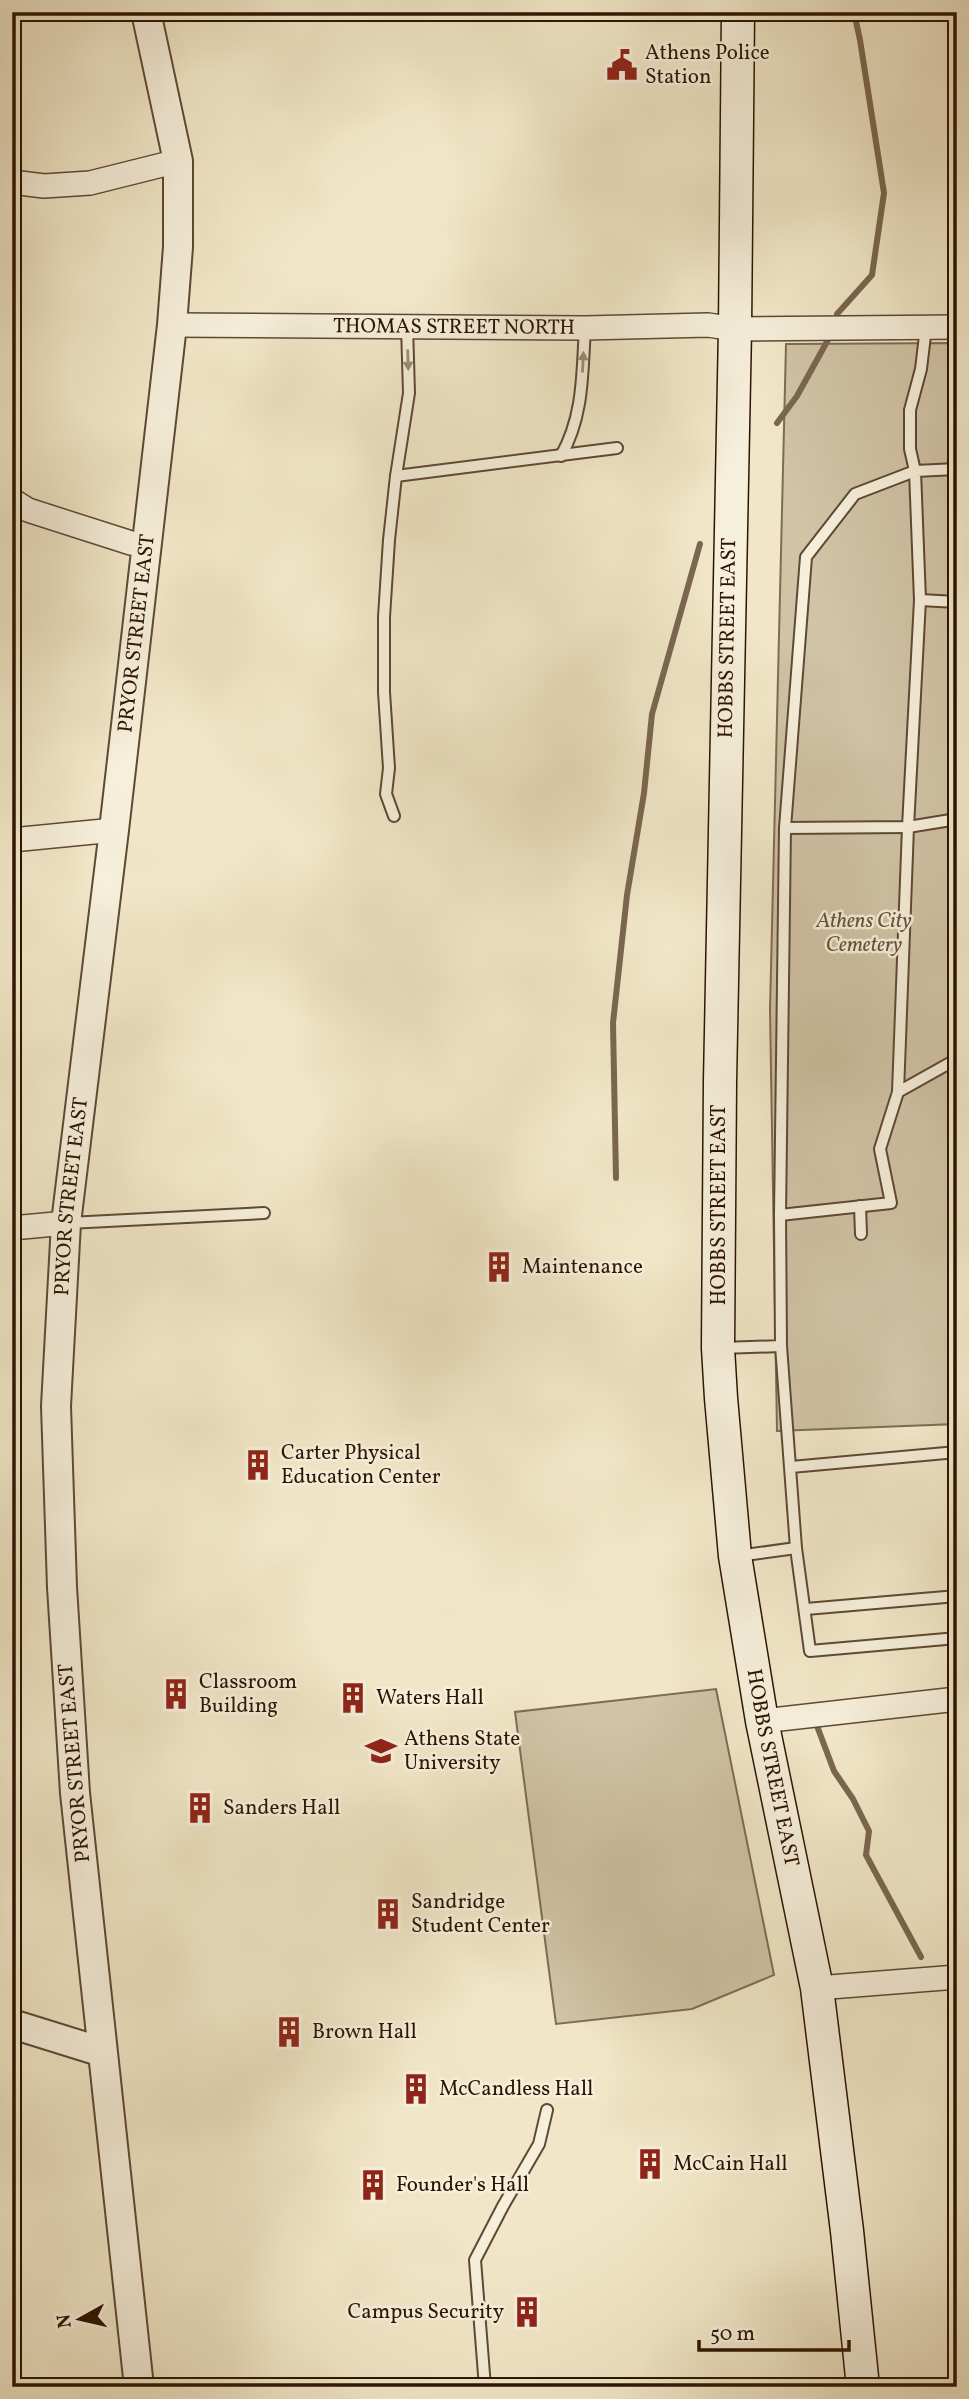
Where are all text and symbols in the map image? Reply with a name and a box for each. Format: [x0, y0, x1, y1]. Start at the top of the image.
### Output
place label: Athens Police Station [645, 39, 770, 92]
public building icon: Athens Police Station [605, 48, 639, 82]
street label: THOMAS STREET NORTH [333, 312, 575, 342]
one-way arrow [403, 349, 414, 371]
one-way arrow [578, 351, 589, 373]
street label: PRYOR STREET EAST [111, 533, 162, 734]
street label: HOBBS STREET EAST [712, 537, 744, 739]
park label: Athens City Cemetery [815, 907, 912, 960]
street label: PRYOR STREET EAST [48, 1096, 96, 1297]
street label: HOBBS STREET EAST [705, 1105, 734, 1305]
building icon: Maintenance [482, 1250, 516, 1284]
place label: Maintenance [522, 1253, 643, 1282]
place label: Carter Physical Education Center [281, 1439, 441, 1492]
building icon: Carter Physical Education Center [241, 1448, 275, 1482]
street label: PRYOR STREET EAST [52, 1662, 98, 1864]
street label: HOBBS STREET EAST [739, 1667, 806, 1869]
place label: Classroom Building [199, 1668, 297, 1721]
building icon: Classroom Building [159, 1677, 193, 1711]
building icon: Waters Hall [336, 1681, 370, 1715]
place label: Waters Hall [376, 1684, 484, 1713]
place label: Athens State University [404, 1725, 520, 1778]
school or university icon: Athens State University [364, 1734, 398, 1768]
building icon: Sanders Hall [183, 1791, 217, 1825]
place label: Sanders Hall [223, 1794, 340, 1823]
place label: Sandridge Student Center [411, 1888, 550, 1941]
building icon: Sandridge Student Center [371, 1897, 405, 1931]
building icon: Brown Hall [272, 2015, 306, 2049]
place label: Brown Hall [312, 2018, 417, 2047]
building icon: McCandless Hall [399, 2072, 433, 2106]
place label: McCandless Hall [439, 2075, 593, 2104]
building icon: McCain Hall [633, 2147, 667, 2181]
place label: McCain Hall [673, 2150, 788, 2179]
building icon: Founder's Hall [356, 2168, 390, 2202]
place label: Founder's Hall [396, 2171, 529, 2200]
north arrow [46, 2284, 116, 2354]
building icon: Campus Security [510, 2295, 544, 2329]
place label: Campus Security [348, 2298, 505, 2327]
scale bar [699, 2308, 850, 2352]
text: N [51, 2312, 79, 2330]
text: 50 m [710, 2320, 755, 2349]

